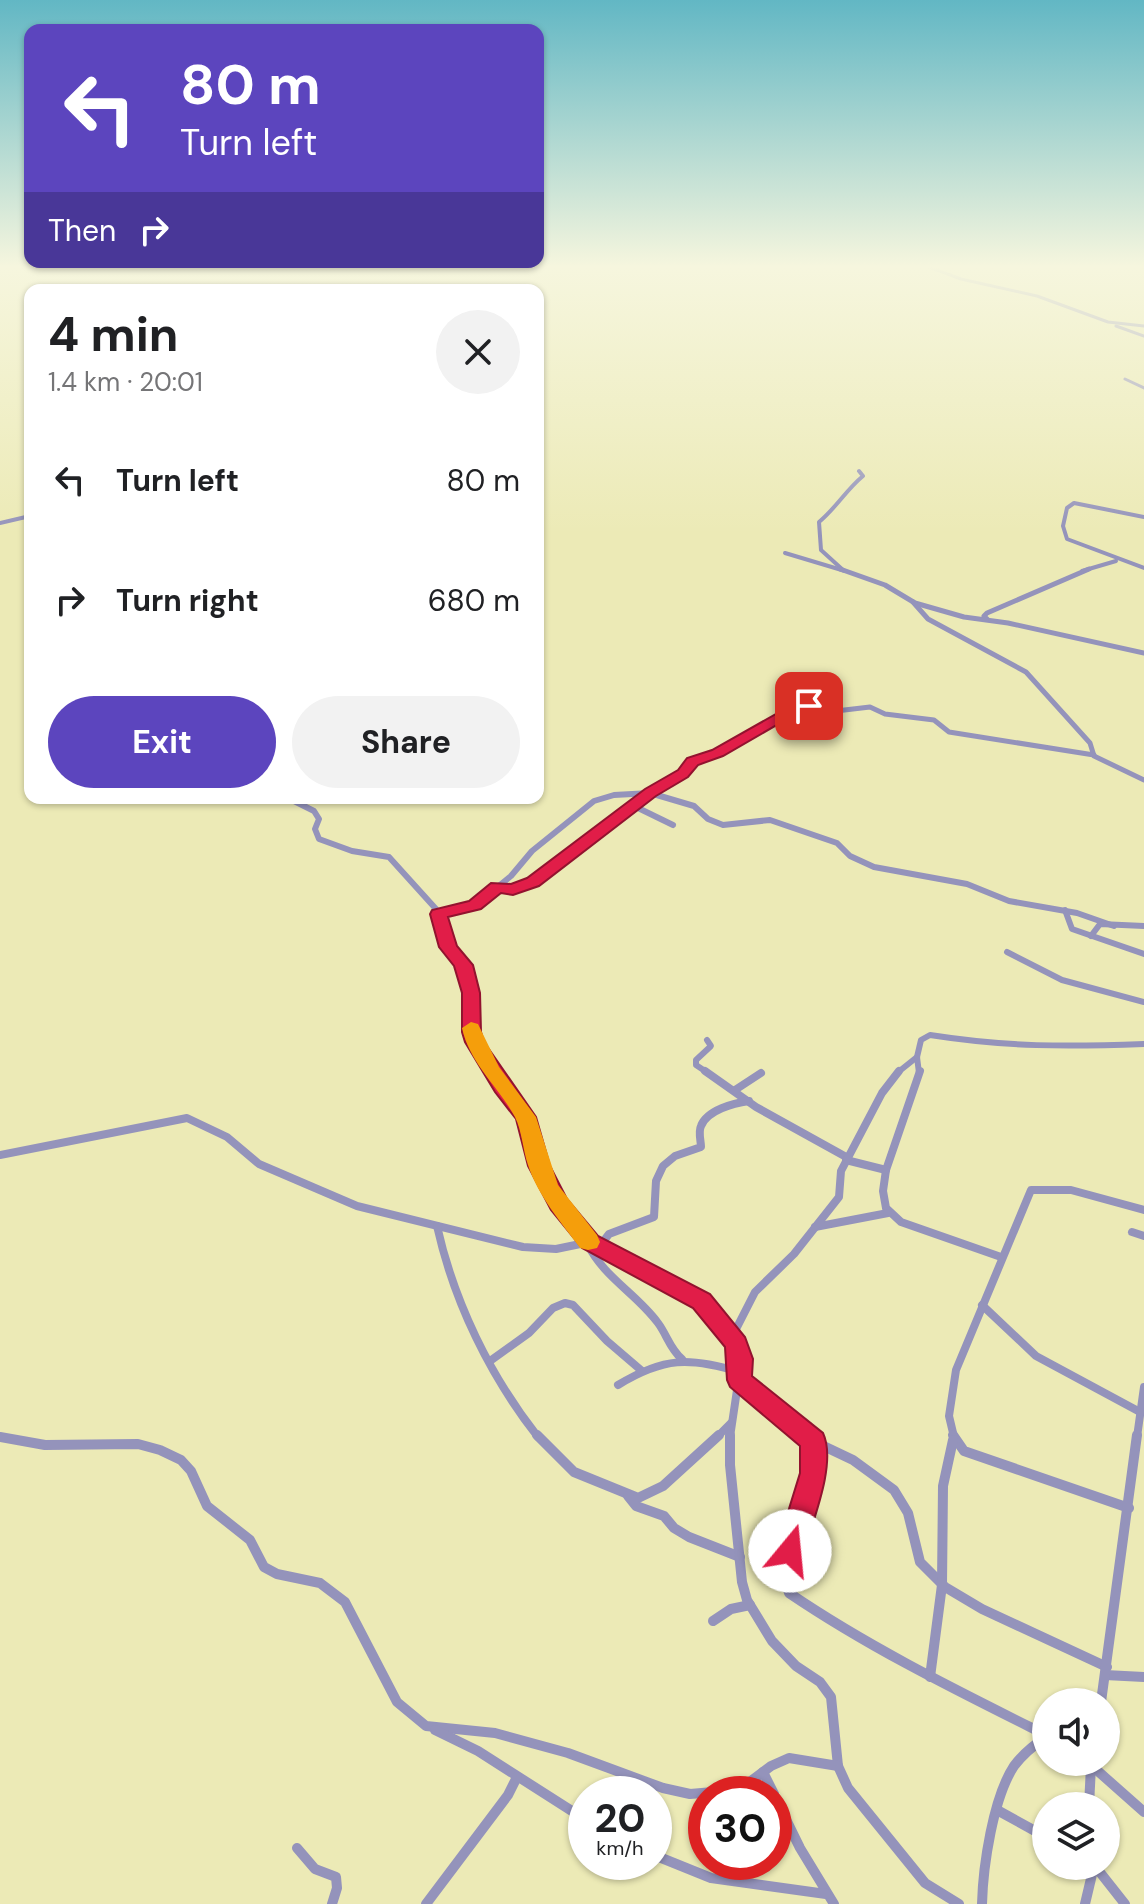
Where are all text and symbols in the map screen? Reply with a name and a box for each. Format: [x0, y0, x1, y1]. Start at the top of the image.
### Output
text: 80 m [180, 48, 321, 121]
icon: left [48, 56, 152, 160]
text: Turn left [180, 119, 317, 166]
icon: right [132, 208, 176, 252]
text: Then [48, 211, 116, 250]
text: 4 min [48, 303, 178, 366]
button: close [436, 310, 520, 394]
text: 1.4 km · 20:01 [48, 365, 203, 399]
icon: left [48, 458, 92, 502]
text: Turn left [116, 461, 239, 500]
text: 80 m [447, 461, 520, 500]
icon: right [48, 578, 92, 622]
text: Turn right [116, 581, 259, 620]
text: 680 m [428, 581, 520, 620]
pin [775, 672, 843, 740]
icon: arrive [787, 684, 831, 728]
button: Exit [48, 696, 276, 788]
button: Share [292, 696, 520, 788]
position arrow [748, 1509, 832, 1593]
map controls [1032, 1688, 1120, 1880]
button: sound [1032, 1688, 1120, 1776]
speed limit sign: 30 [688, 1776, 792, 1880]
text: 20 [594, 1792, 646, 1844]
button: layers [1032, 1792, 1120, 1880]
text: km/h [596, 1835, 644, 1861]

